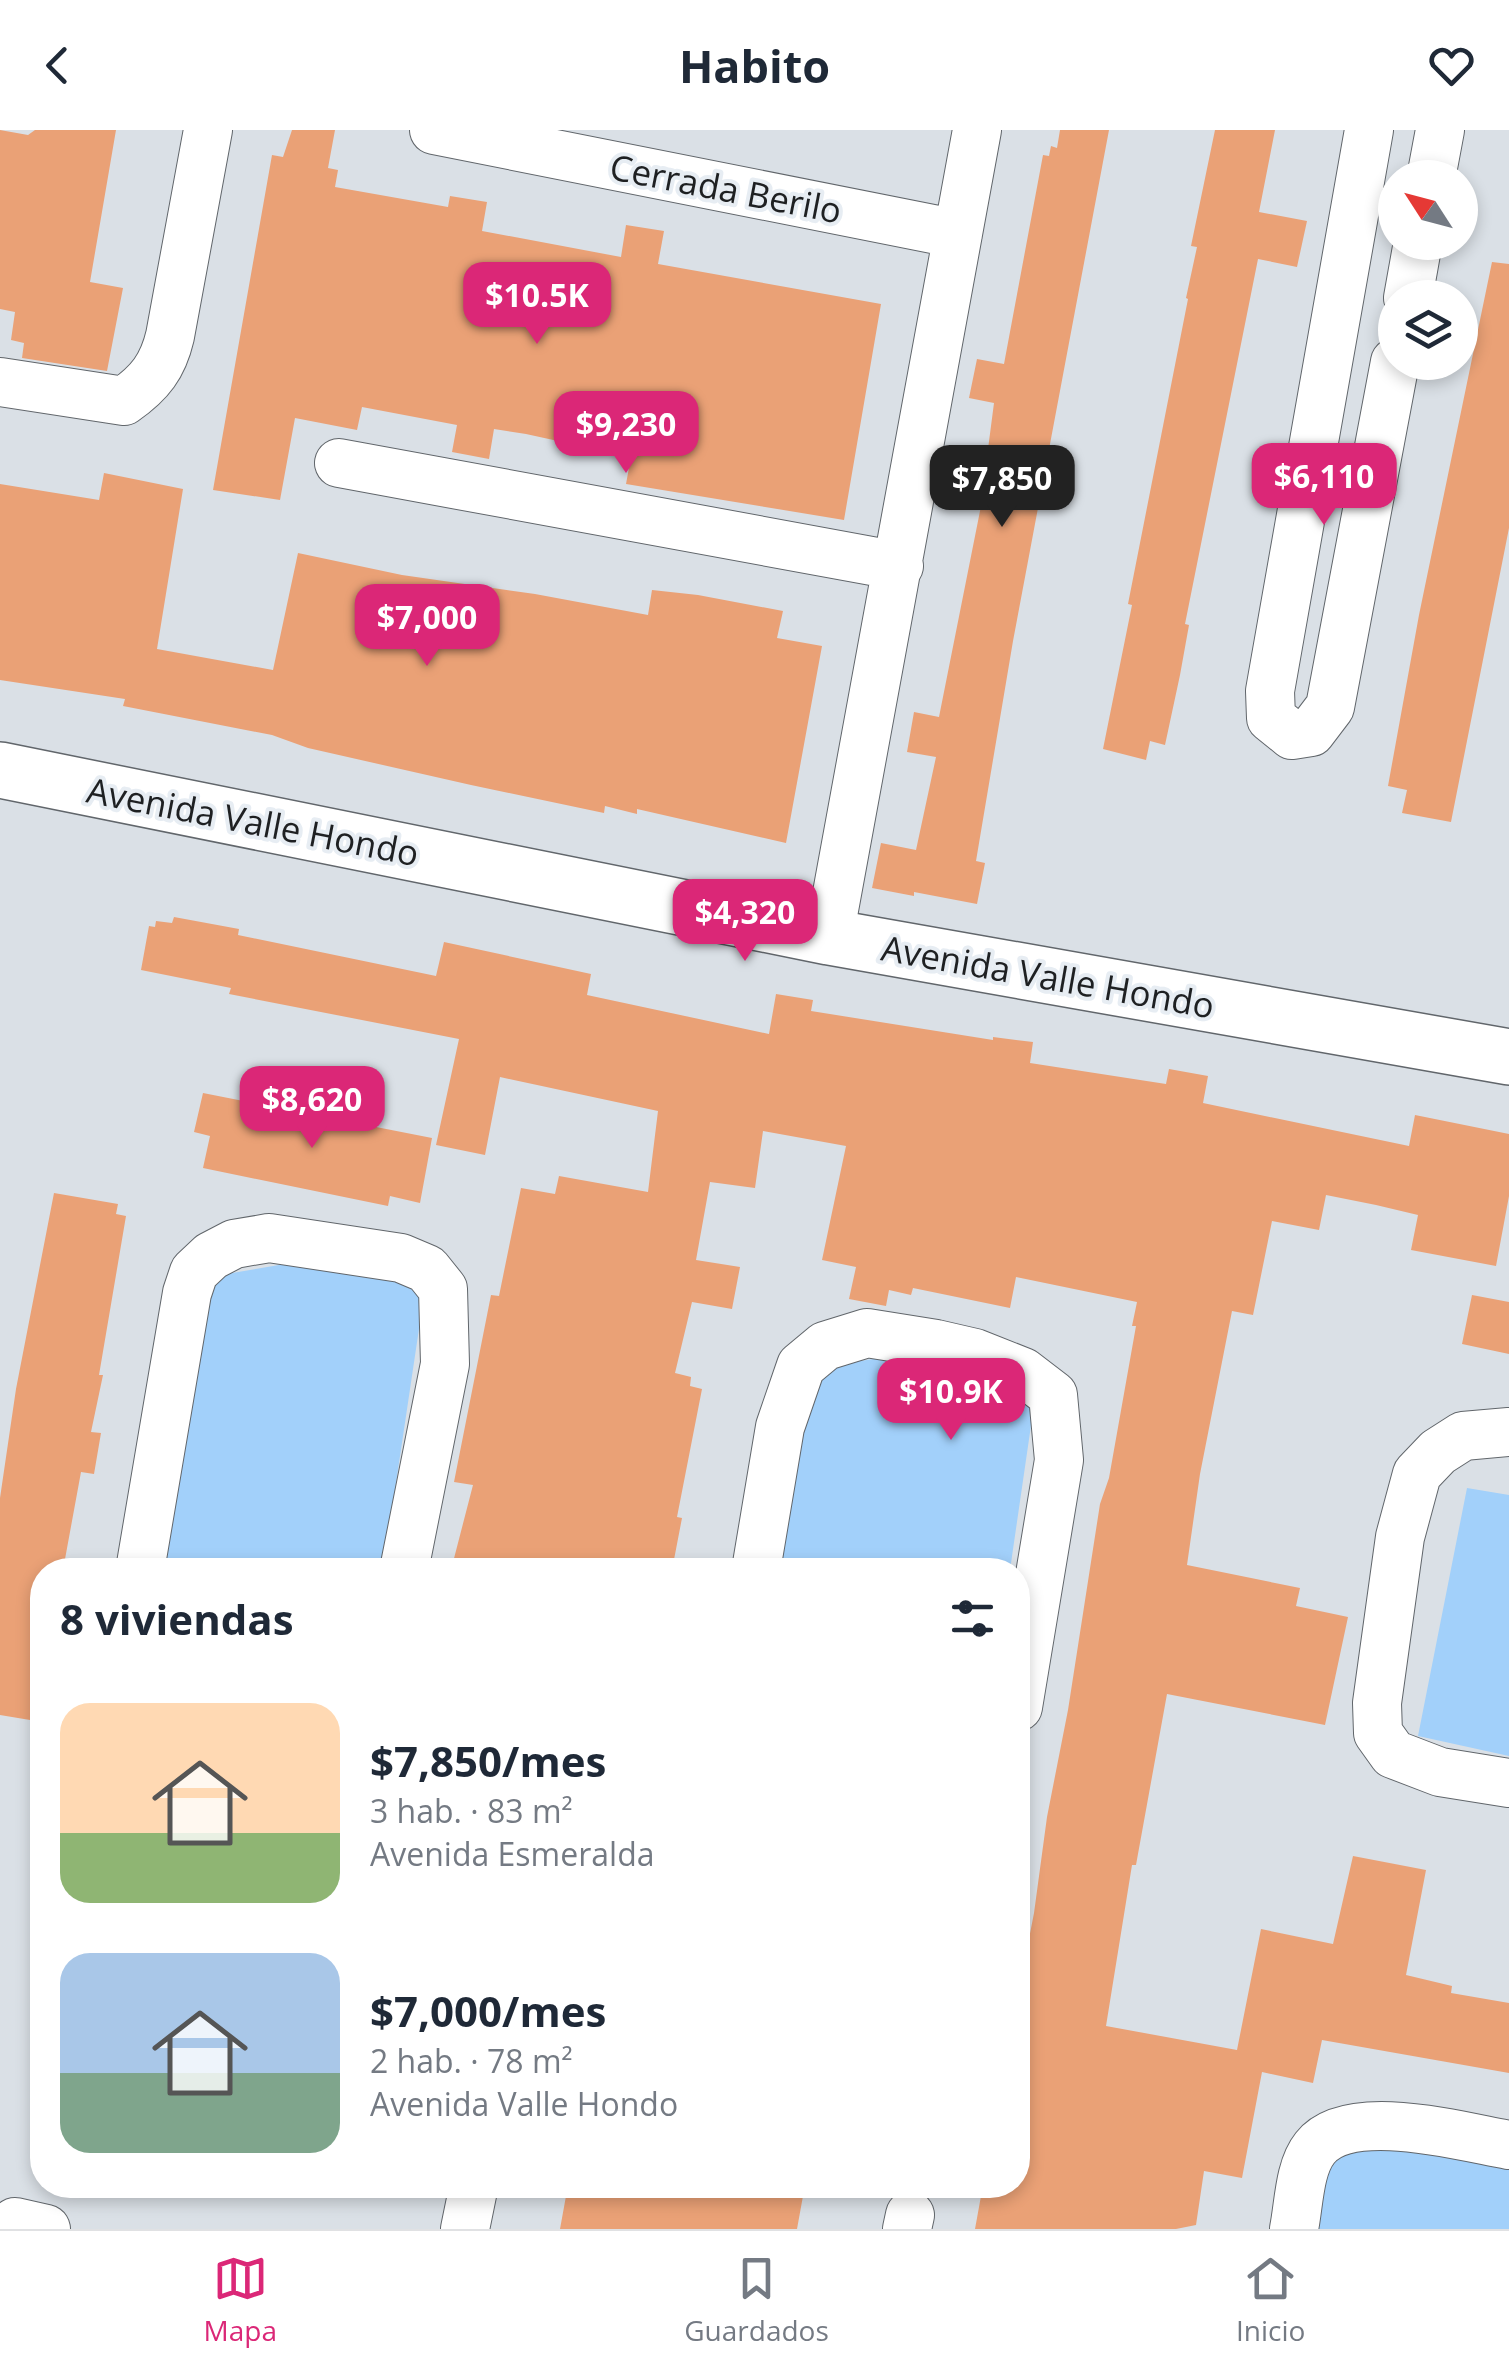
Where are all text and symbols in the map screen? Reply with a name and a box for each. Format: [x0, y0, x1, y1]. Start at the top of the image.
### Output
text: Habito [679, 35, 830, 96]
icon: back [30, 38, 85, 93]
icon: heart [1424, 38, 1479, 93]
street label: Cerrada Berilo [606, 143, 846, 233]
north arrow [1378, 160, 1478, 260]
map controls [1378, 160, 1478, 380]
pin: $10.5K [456, 262, 618, 347]
text: $10.5K [485, 273, 589, 316]
button: layers [1378, 280, 1478, 380]
pin: $9,230 [545, 391, 707, 476]
text: $9,230 [576, 402, 676, 445]
pin: $6,110 [1243, 443, 1405, 528]
pin: $7,850 [921, 445, 1083, 530]
text: $6,110 [1274, 454, 1374, 497]
text: $7,850 [952, 456, 1052, 499]
pin: $7,000 [346, 584, 508, 669]
text: $7,000 [377, 595, 477, 638]
street label: Avenida Valle Hondo [83, 766, 423, 876]
pin: $4,320 [664, 879, 826, 964]
text: $4,320 [695, 890, 795, 933]
street label: Avenida Valle Hondo [878, 924, 1218, 1028]
pin: $8,620 [231, 1066, 393, 1151]
text: $8,620 [262, 1077, 362, 1120]
pin: $10.9K [870, 1358, 1032, 1443]
text: $10.9K [899, 1369, 1003, 1412]
text: 8 viviendas [60, 1590, 294, 1647]
icon: filters [945, 1591, 1000, 1646]
text: $7,850/mes [370, 1732, 606, 1789]
icon: home [140, 1743, 260, 1863]
text: 3 hab. · 83 m² [370, 1789, 573, 1832]
text: Avenida Esmeralda [370, 1832, 654, 1875]
text: $7,000/mes [370, 1982, 606, 2039]
icon: home [140, 1993, 260, 2113]
text: 2 hab. · 78 m² [370, 2039, 573, 2082]
text: Avenida Valle Hondo [370, 2082, 678, 2125]
tab: Mapa [204, 2251, 277, 2349]
tab: Guardados [684, 2251, 829, 2349]
tab: Inicio [1236, 2251, 1305, 2349]

